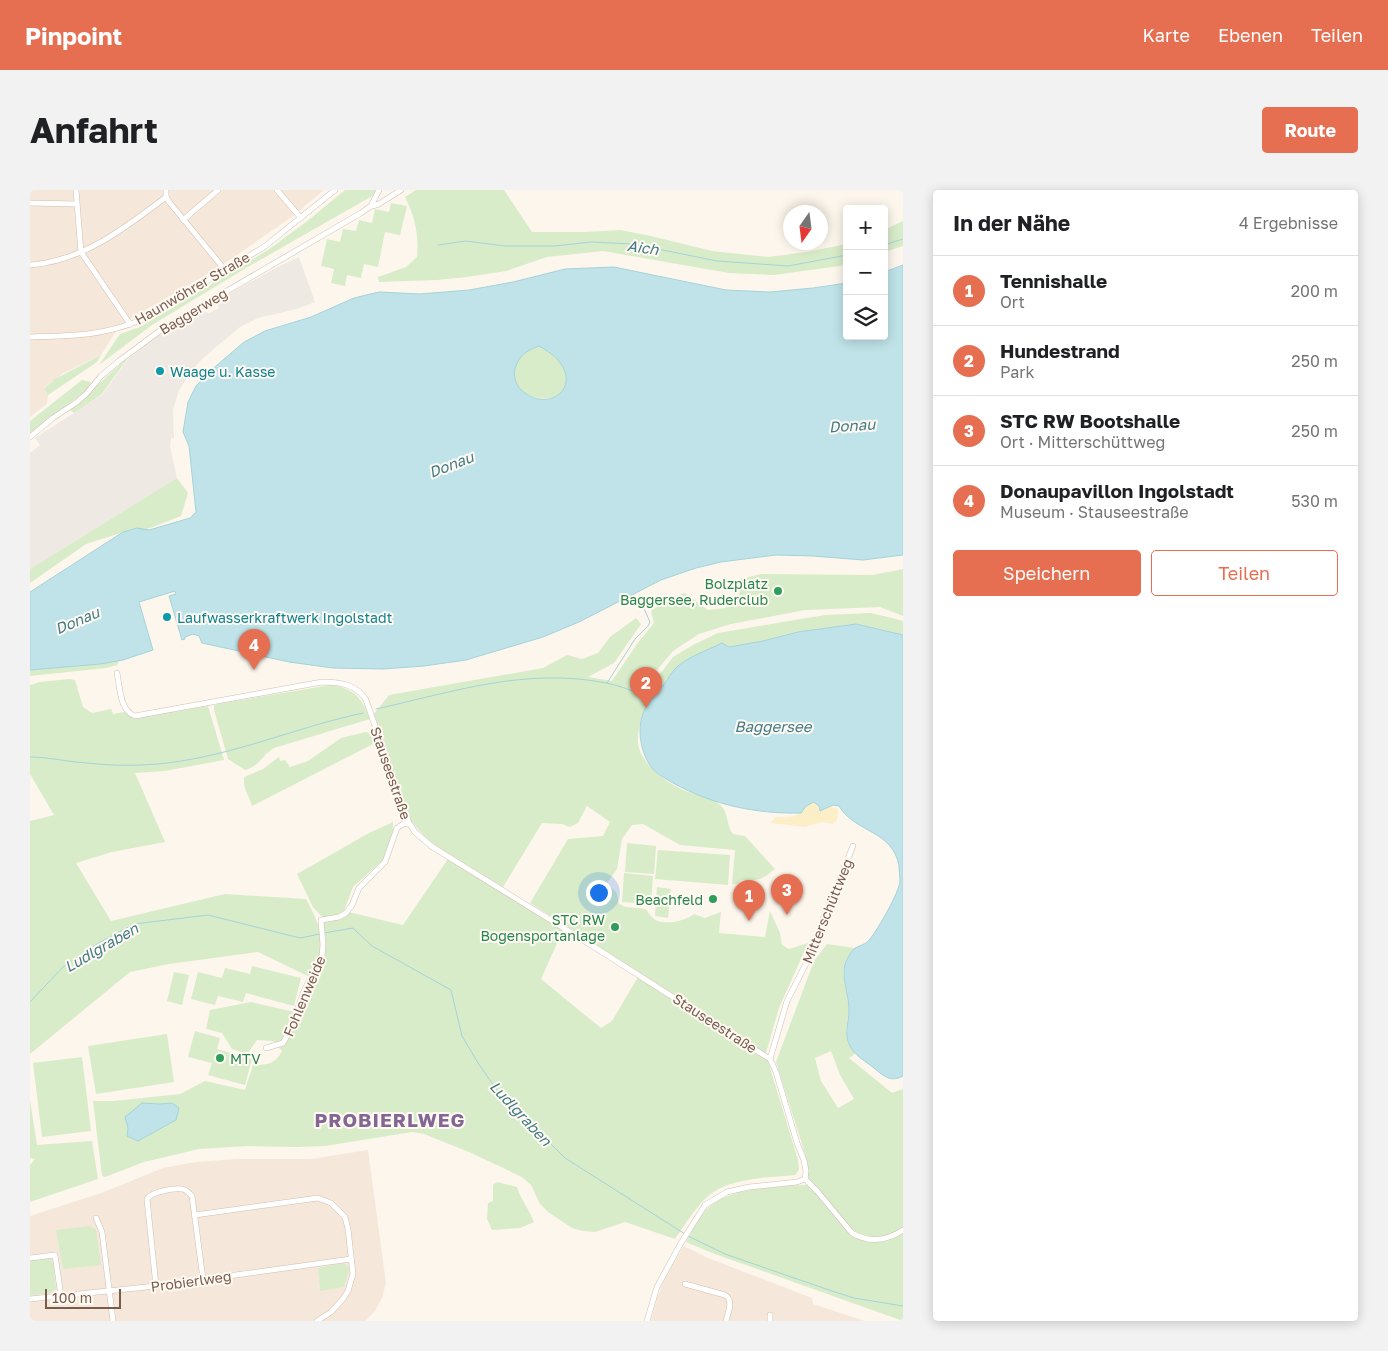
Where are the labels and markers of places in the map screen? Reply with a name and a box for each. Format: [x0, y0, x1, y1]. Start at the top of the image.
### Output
place label: Waage u. Kasse [170, 363, 276, 380]
marker: Waage u. Kasse [154, 365, 166, 377]
place label: Bolzplatz Baggersee, Ruderclub [620, 575, 768, 608]
marker: Bolzplatz Baggersee, Ruderclub [772, 585, 784, 597]
place label: Laufwasserkraftwerk Ingolstadt [177, 609, 392, 626]
marker: Laufwasserkraftwerk Ingolstadt [161, 611, 173, 623]
pin: 4 [238, 629, 270, 670]
pin: 2 [630, 667, 662, 708]
pin: 3 [771, 874, 803, 915]
pin: 1 [733, 880, 765, 921]
place label: Beachfeld [635, 891, 703, 908]
marker: Beachfeld [707, 893, 719, 905]
place label: STC RW Bogensportanlage [480, 911, 606, 944]
marker: STC RW Bogensportanlage [609, 921, 621, 933]
place label: MTV [230, 1050, 261, 1067]
marker: MTV [214, 1052, 226, 1064]

